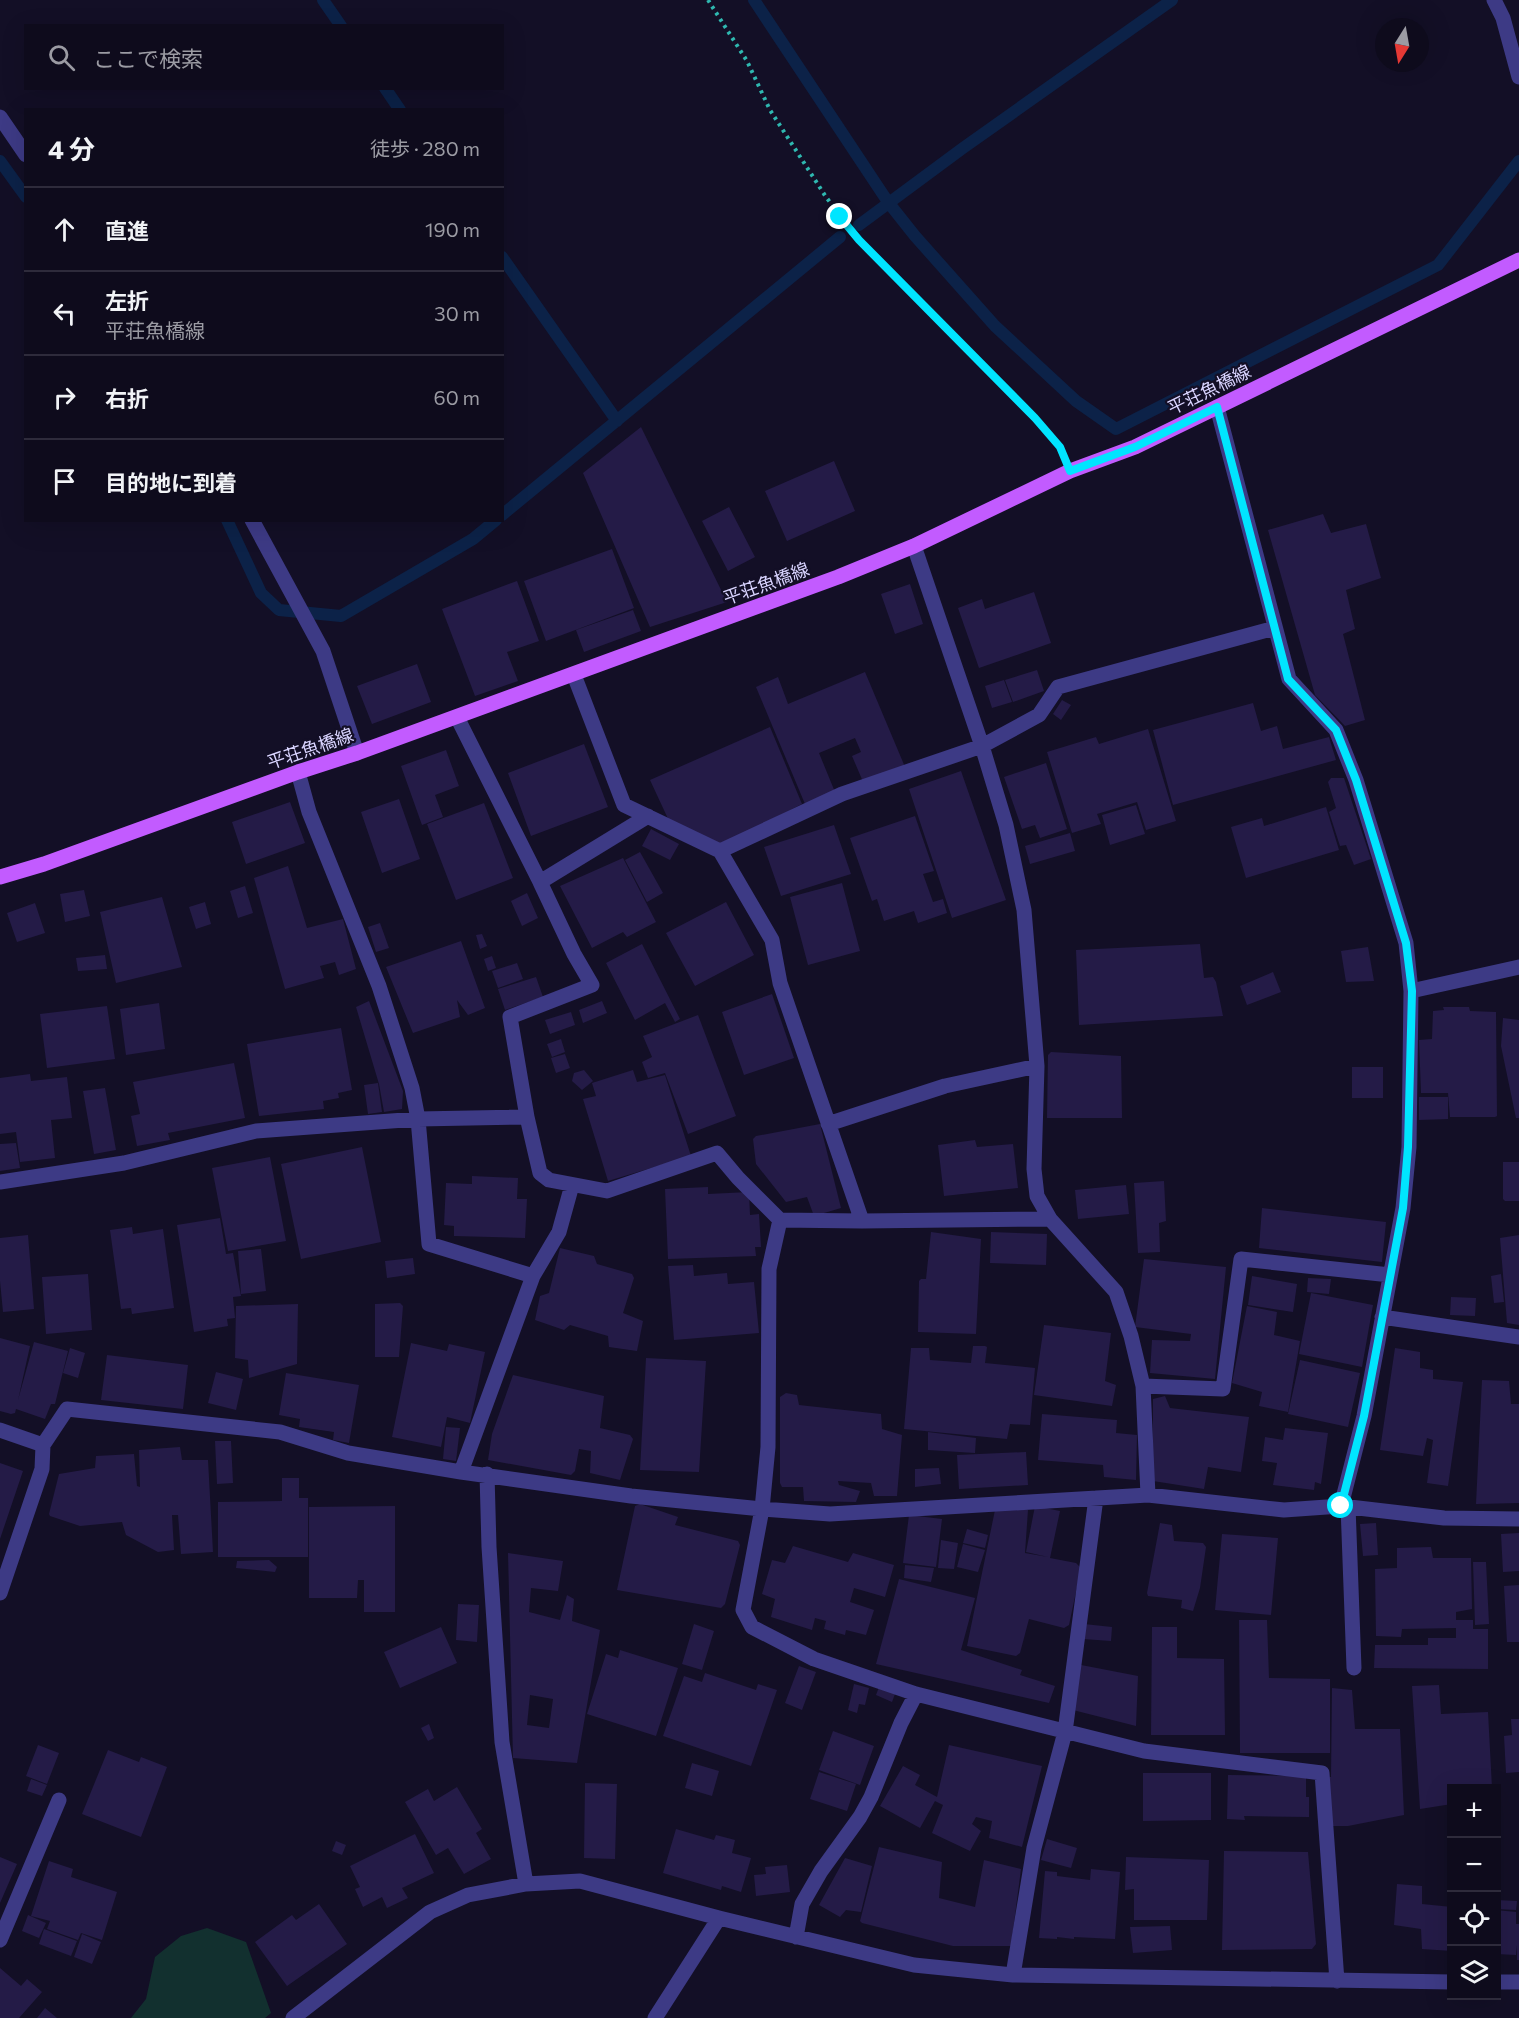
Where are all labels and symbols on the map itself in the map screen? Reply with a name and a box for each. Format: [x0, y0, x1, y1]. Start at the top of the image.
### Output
north arrow [1375, 18, 1429, 72]
route end [826, 203, 852, 229]
street label: 平荘魚橋線 [1164, 359, 1254, 419]
street label: 平荘魚橋線 [720, 557, 812, 609]
street label: 平荘魚橋線 [264, 723, 356, 773]
route start [1327, 1492, 1353, 1518]

